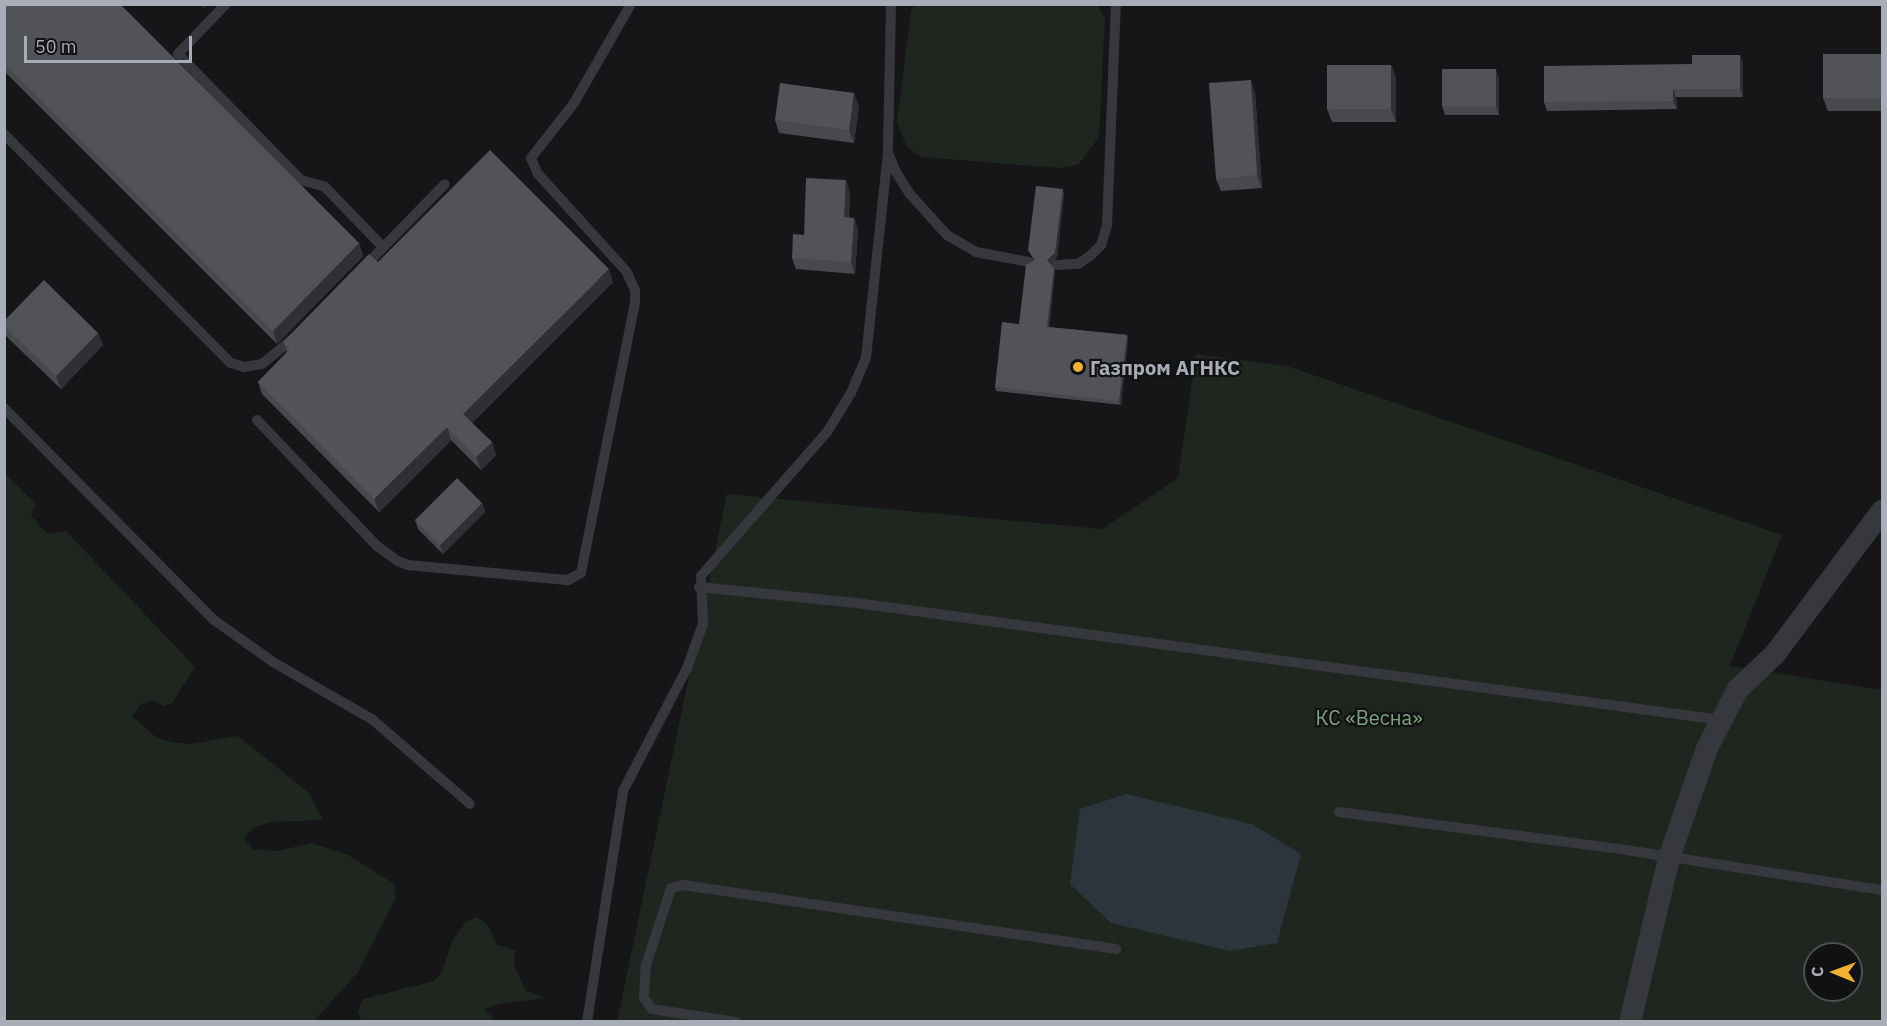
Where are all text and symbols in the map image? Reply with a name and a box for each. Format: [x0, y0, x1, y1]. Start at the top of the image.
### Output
scale bar [27, 24, 195, 62]
text: 50 m [35, 35, 77, 58]
place label: Газпром АГНКС [1090, 355, 1240, 379]
marker: Газпром АГНКС [1071, 360, 1085, 374]
park label: КС «Весна» [1316, 705, 1422, 729]
north arrow [1803, 942, 1863, 1002]
text: С [1807, 966, 1827, 977]

